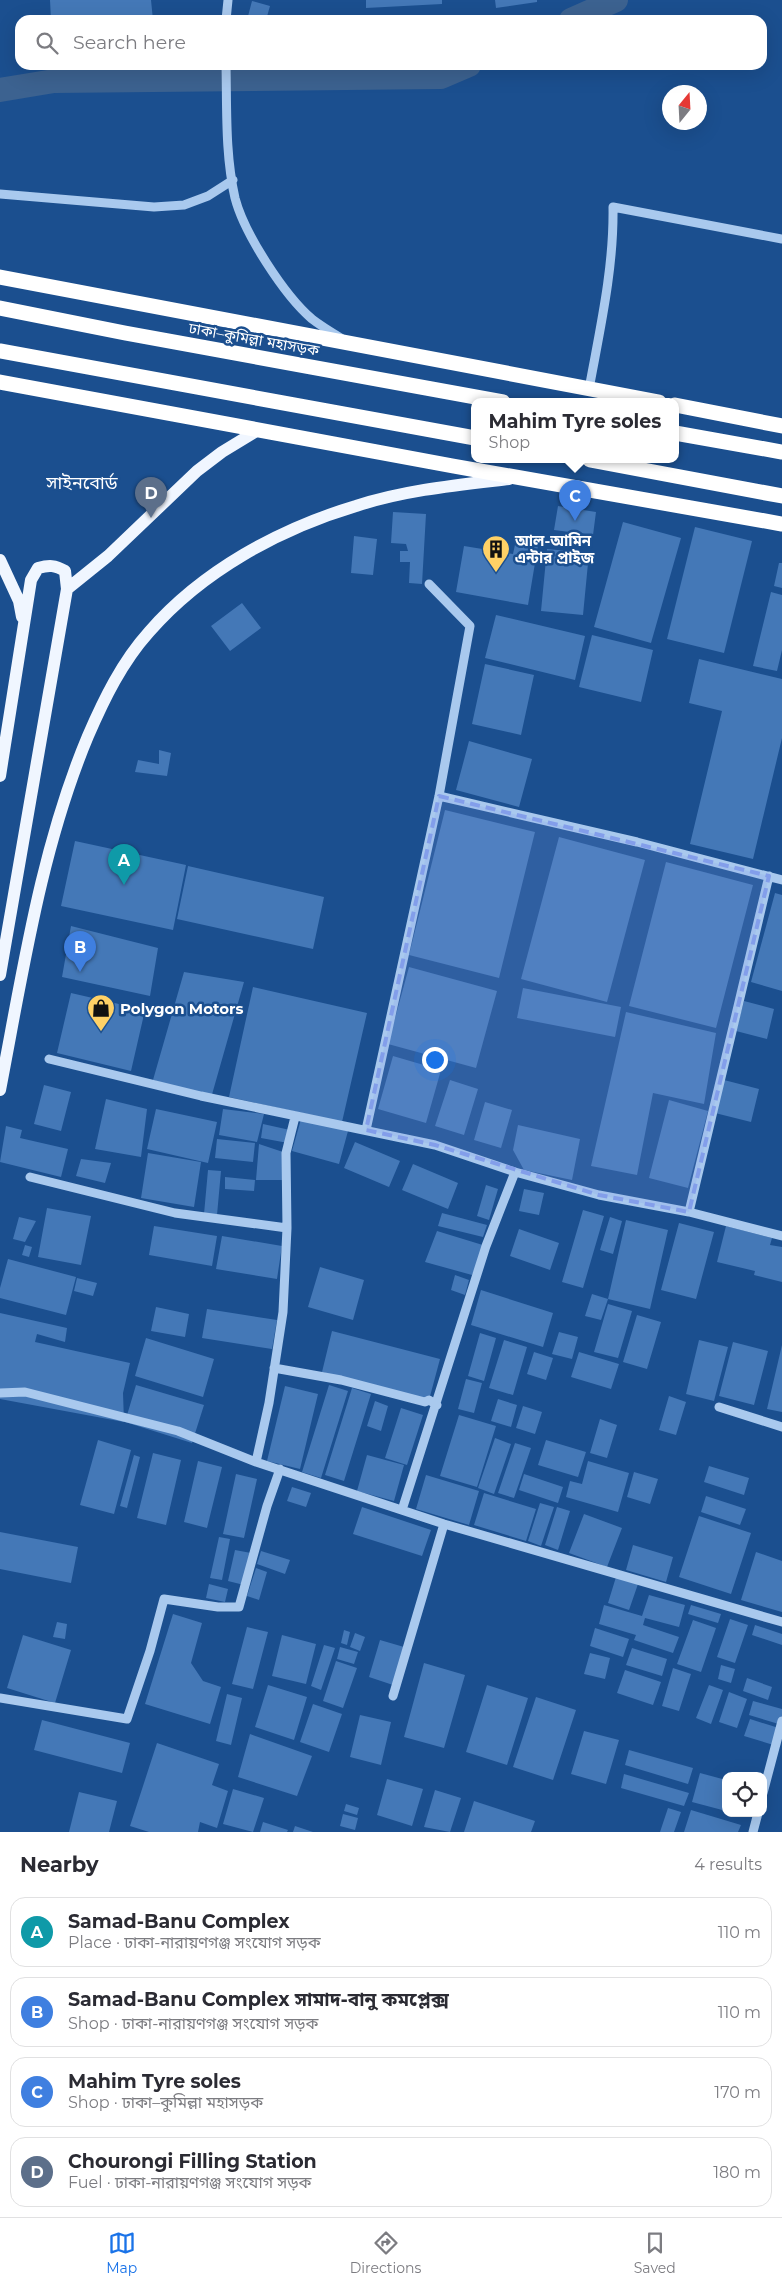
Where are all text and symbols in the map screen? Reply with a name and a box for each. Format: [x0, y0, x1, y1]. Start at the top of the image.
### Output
search box [15, 15, 767, 70]
icon: search [33, 29, 61, 57]
text: Search here [73, 31, 186, 54]
north arrow [662, 85, 707, 130]
street label: ঢাকা–কুমিল্লা মহাসড়ক [186, 318, 322, 360]
popup [471, 398, 679, 463]
text: Mahim Tyre soles [489, 410, 661, 433]
text: Shop [489, 433, 530, 452]
district label: সাইনবোর্ড [45, 472, 118, 494]
pin: D [135, 477, 167, 518]
pin: C [559, 480, 591, 521]
place label: আল-আমিন এন্টার প্রাইজ [514, 531, 595, 567]
building icon: আল-আমিন এন্টার প্রাইজ [481, 534, 511, 573]
pin: A [108, 844, 140, 885]
pin: B [64, 931, 96, 972]
shop icon: Polygon Motors [86, 993, 116, 1032]
place label: Polygon Motors [120, 999, 244, 1018]
your location [422, 1047, 448, 1073]
map controls [722, 1772, 767, 1817]
button: locate [722, 1772, 767, 1817]
text: Nearby [20, 1852, 99, 1877]
text: 4 results [694, 1855, 762, 1874]
text: Samad-Banu Complex [68, 1910, 290, 1933]
text: A [31, 1923, 43, 1942]
text: 110 m [718, 1923, 761, 1942]
text: Place · ঢাকা-নারায়ণগঞ্জ সংযোগ সড়ক [68, 1933, 321, 1952]
text: Samad-Banu Complex সামাদ-বানু কমপ্লেক্স [68, 1988, 449, 2011]
text: B [31, 2003, 43, 2022]
text: 110 m [718, 2003, 761, 2022]
text: Shop · ঢাকা-নারায়ণগঞ্জ সংযোগ সড়ক [68, 2014, 318, 2033]
text: Mahim Tyre soles [68, 2070, 241, 2093]
text: C [31, 2083, 43, 2102]
text: 170 m [714, 2083, 761, 2102]
text: Shop · ঢাকা–কুমিল্লা মহাসড়ক [68, 2093, 263, 2112]
text: Chourongi Filling Station [68, 2150, 317, 2173]
text: D [30, 2163, 44, 2182]
text: 180 m [713, 2163, 761, 2182]
text: Fuel · ঢাকা-নারায়ণগঞ্জ সংযোগ সড়ক [68, 2173, 311, 2192]
tab: Map [106, 2229, 137, 2277]
tab: Directions [350, 2229, 421, 2277]
tab: Saved [634, 2229, 676, 2277]

